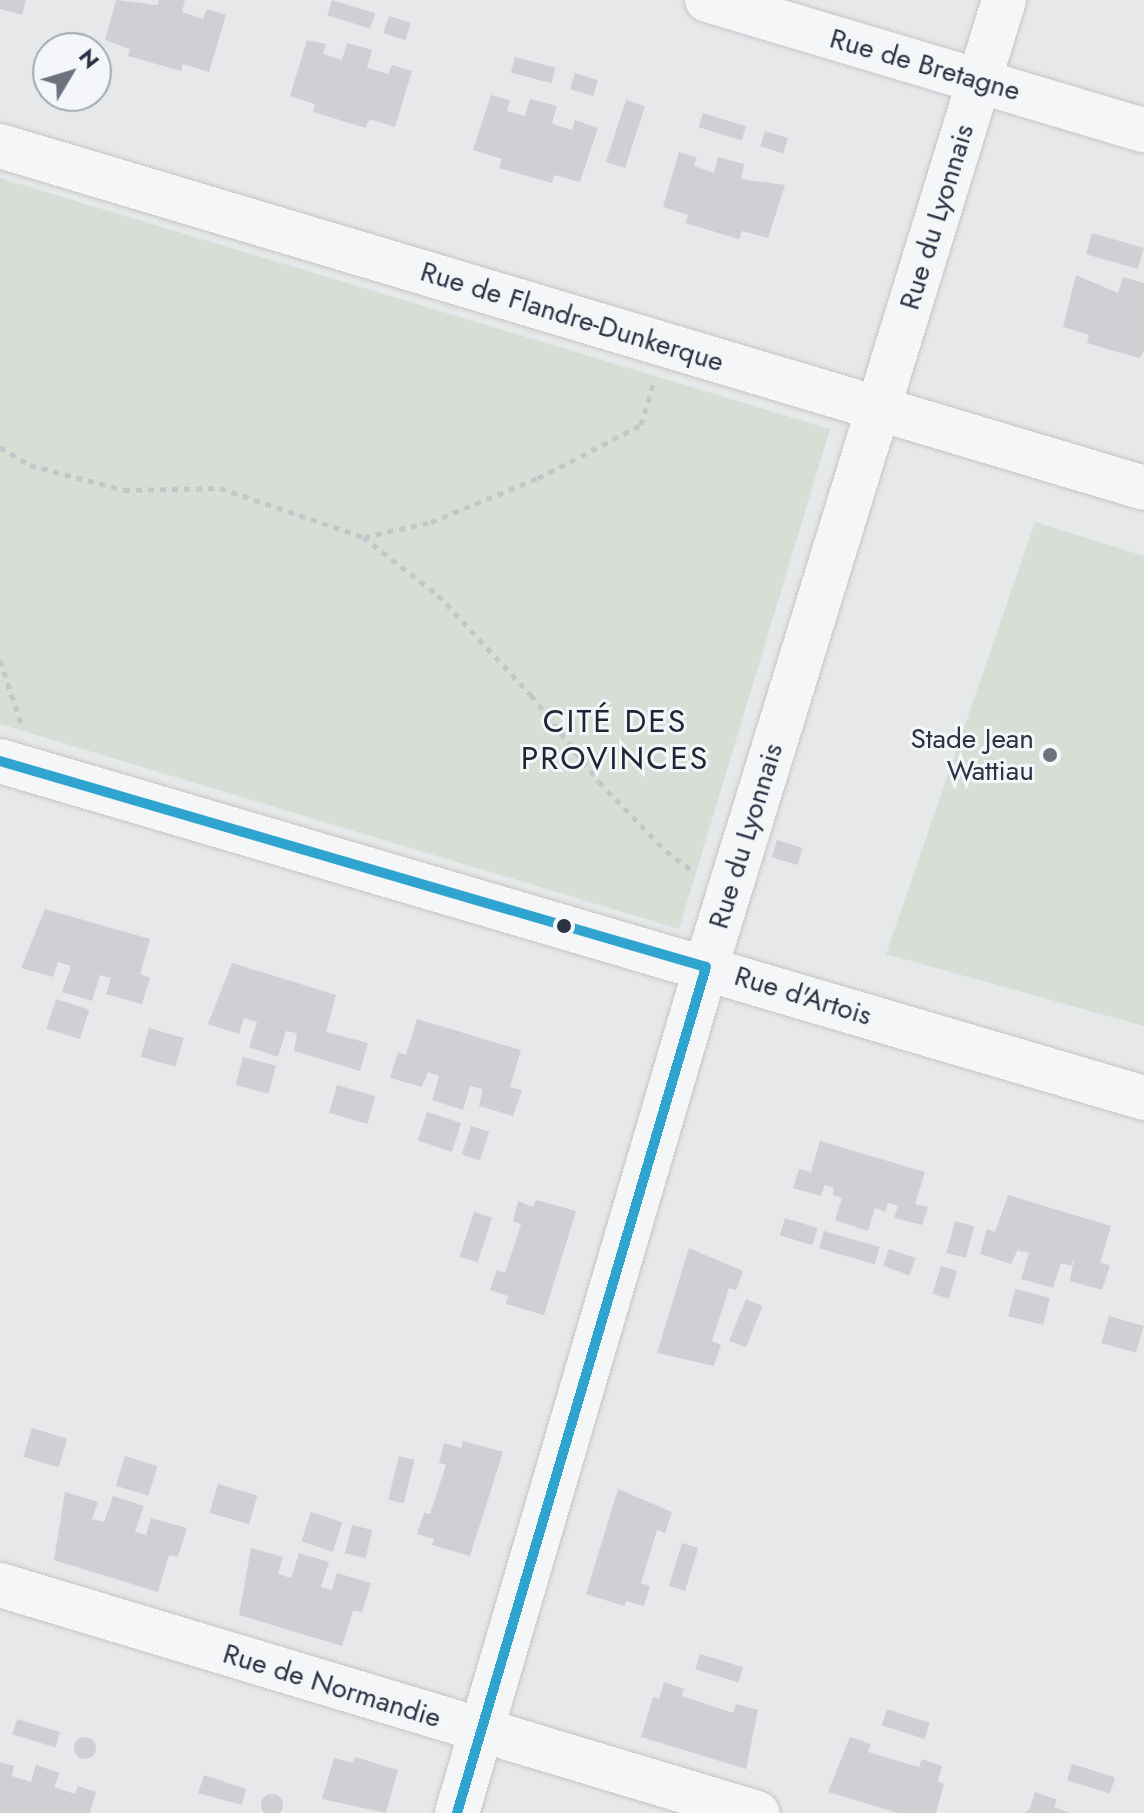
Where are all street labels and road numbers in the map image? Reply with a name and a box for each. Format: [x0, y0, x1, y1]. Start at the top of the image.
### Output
street label: Rue de Bretagne [826, 22, 1024, 108]
street label: Rue du Lyonnais [893, 120, 981, 314]
street label: Rue de Flandre-Dunkerque [416, 255, 728, 379]
street label: Rue du Lyonnais [702, 739, 790, 933]
street label: Rue d'Artois [730, 959, 876, 1033]
street label: Rue de Normandie [219, 1637, 445, 1735]

